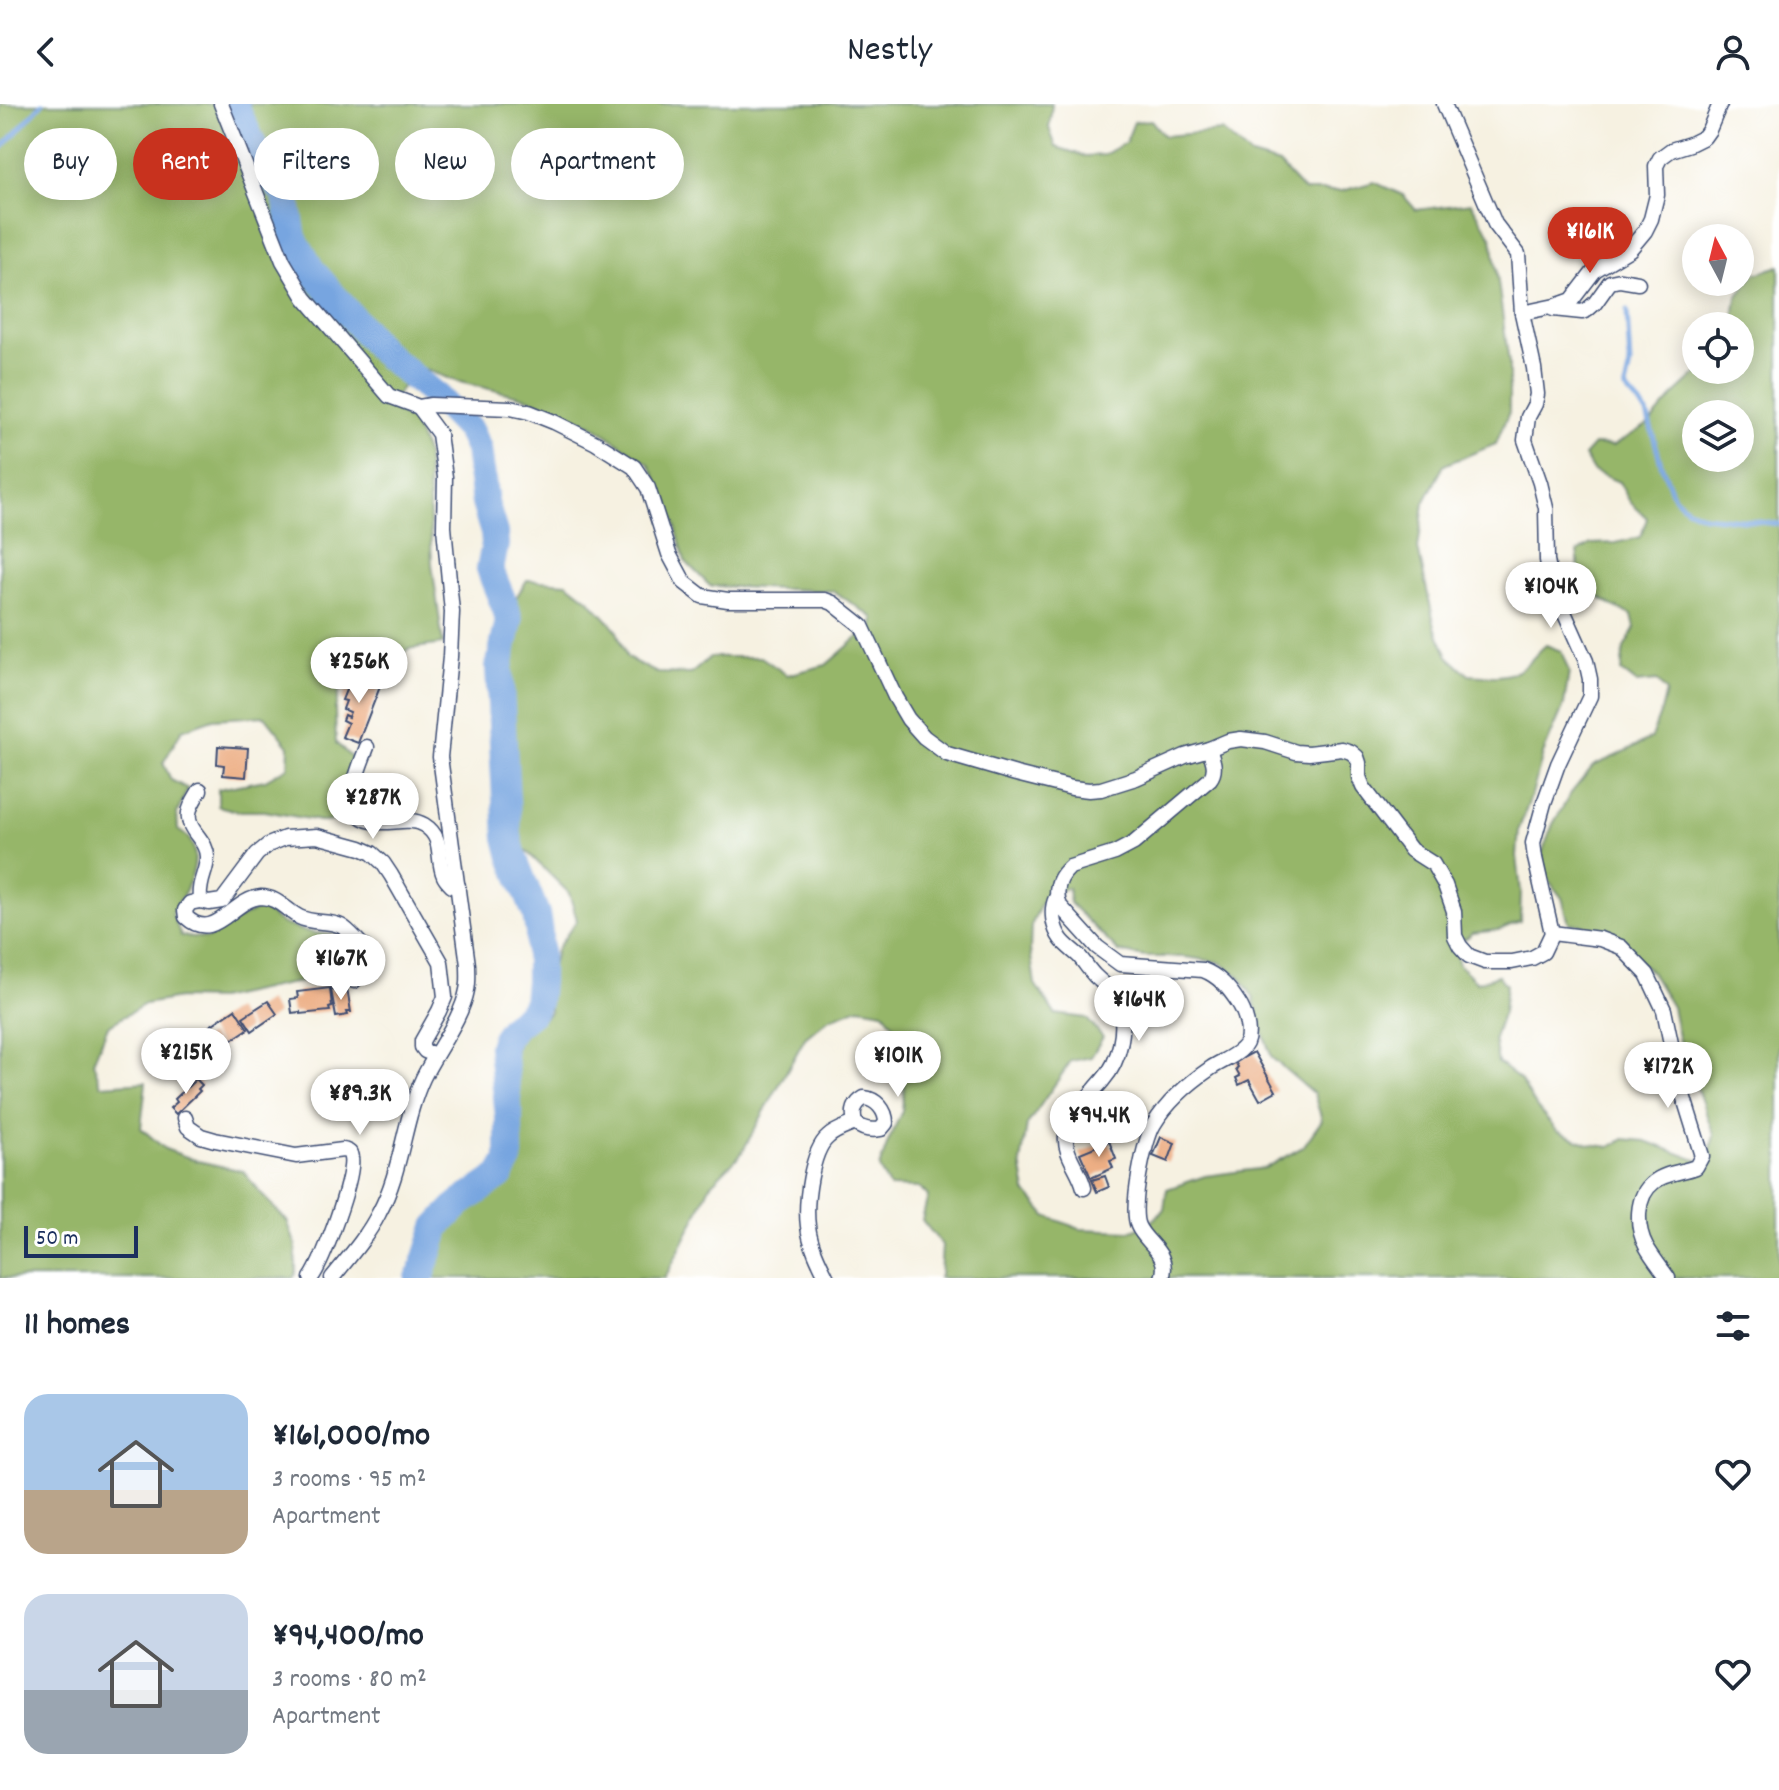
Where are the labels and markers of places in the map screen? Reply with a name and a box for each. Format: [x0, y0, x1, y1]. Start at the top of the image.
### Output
pin: ¥161K [1534, 207, 1646, 275]
pin: ¥104K [1495, 562, 1607, 630]
pin: ¥256K [303, 637, 415, 705]
pin: ¥287K [317, 773, 429, 841]
pin: ¥167K [285, 934, 397, 1002]
pin: ¥164K [1083, 975, 1195, 1043]
pin: ¥215K [130, 1028, 242, 1096]
pin: ¥101K [842, 1031, 954, 1099]
pin: ¥172K [1612, 1042, 1724, 1110]
pin: ¥89.3K [295, 1069, 425, 1137]
pin: ¥94.4K [1034, 1091, 1164, 1159]

